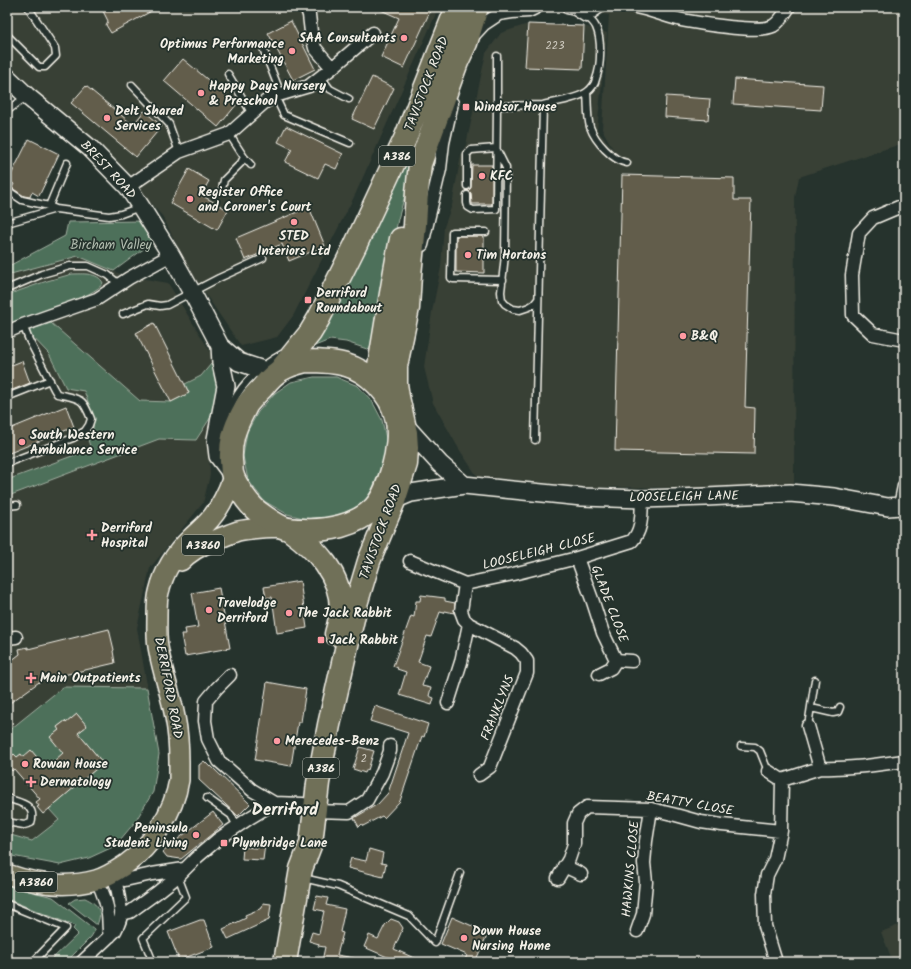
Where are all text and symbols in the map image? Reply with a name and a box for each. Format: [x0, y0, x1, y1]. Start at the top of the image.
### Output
place label: SAA Consultants [299, 28, 396, 49]
street label: TAVISTOCK ROAD [399, 33, 455, 135]
marker: SAA Consultants [399, 33, 409, 43]
place label: Optimus Performance Marketing [160, 34, 285, 70]
house number: 223 [545, 37, 565, 55]
marker: Optimus Performance Marketing [287, 46, 297, 56]
place label: Happy Days Nursery & Preschool [209, 76, 326, 112]
marker: Happy Days Nursery & Preschool [196, 88, 206, 98]
place label: Windsor House [474, 97, 557, 118]
place label: Delt Shared Services [115, 101, 185, 137]
marker: Windsor House [461, 102, 471, 112]
marker: Delt Shared Services [102, 113, 112, 123]
street label: BREST ROAD [75, 136, 141, 204]
road number: A386 [379, 146, 415, 166]
place label: KFC [490, 166, 513, 187]
marker: KFC [477, 171, 487, 181]
place label: Register Office and Coroner's Court [198, 182, 312, 218]
marker: Register Office and Coroner's Court [185, 194, 195, 204]
marker: STED Interiors Ltd [289, 217, 299, 227]
place label: STED Interiors Ltd [257, 226, 332, 262]
park label: Bircham Valley [70, 235, 153, 256]
place label: Tim Hortons [476, 245, 546, 266]
marker: Tim Hortons [463, 250, 473, 260]
place label: Derriford Roundabout [316, 283, 383, 319]
marker: Derriford Roundabout [303, 295, 313, 305]
place label: B&Q [691, 326, 718, 347]
marker: B&Q [678, 331, 688, 341]
place label: South Western Ambulance Service [30, 425, 138, 461]
marker: South Western Ambulance Service [17, 437, 27, 447]
street label: TAVISTOCK ROAD [354, 481, 408, 583]
street label: LOOSELEIGH LANE [629, 486, 739, 508]
place label: Derriford Hospital [101, 518, 153, 554]
street label: LOOSELEIGH CLOSE [480, 528, 598, 576]
marker: Derriford Hospital [86, 529, 98, 541]
road number: A3860 [182, 535, 224, 555]
street label: GLADE CLOSE [585, 562, 634, 646]
place label: Travelodge Derriford [217, 593, 277, 629]
place label: The Jack Rabbit [297, 603, 392, 624]
marker: Travelodge Derriford [204, 605, 214, 615]
marker: The Jack Rabbit [284, 608, 294, 618]
place label: Jack Rabbit [329, 630, 398, 651]
street label: DERRIFORD ROAD [148, 635, 188, 741]
marker: Jack Rabbit [316, 635, 326, 645]
place label: Main Outpatients [40, 668, 141, 689]
marker: Main Outpatients [25, 672, 37, 684]
street label: FRANKLYNS [475, 672, 521, 744]
place label: Merecedes-Benz [285, 731, 379, 752]
marker: Merecedes-Benz [272, 736, 282, 746]
house number: 2 [361, 750, 367, 768]
place label: Rowan House [33, 754, 109, 775]
road number: A386 [303, 758, 339, 778]
marker: Rowan House [20, 759, 30, 769]
place label: Dermatology [40, 772, 111, 793]
marker: Dermatology [25, 776, 37, 788]
street label: BEATTY CLOSE [645, 786, 735, 822]
district label: Derriford [252, 797, 319, 824]
place label: Peninsula Student Living [104, 818, 188, 854]
street label: HAWKINS CLOSE [616, 819, 646, 918]
marker: Peninsula Student Living [191, 830, 201, 840]
place label: Plymbridge Lane [232, 833, 328, 854]
marker: Plymbridge Lane [219, 838, 229, 848]
road number: A3860 [15, 872, 57, 892]
place label: Down House Nursing Home [472, 921, 551, 957]
marker: Down House Nursing Home [459, 933, 469, 943]

